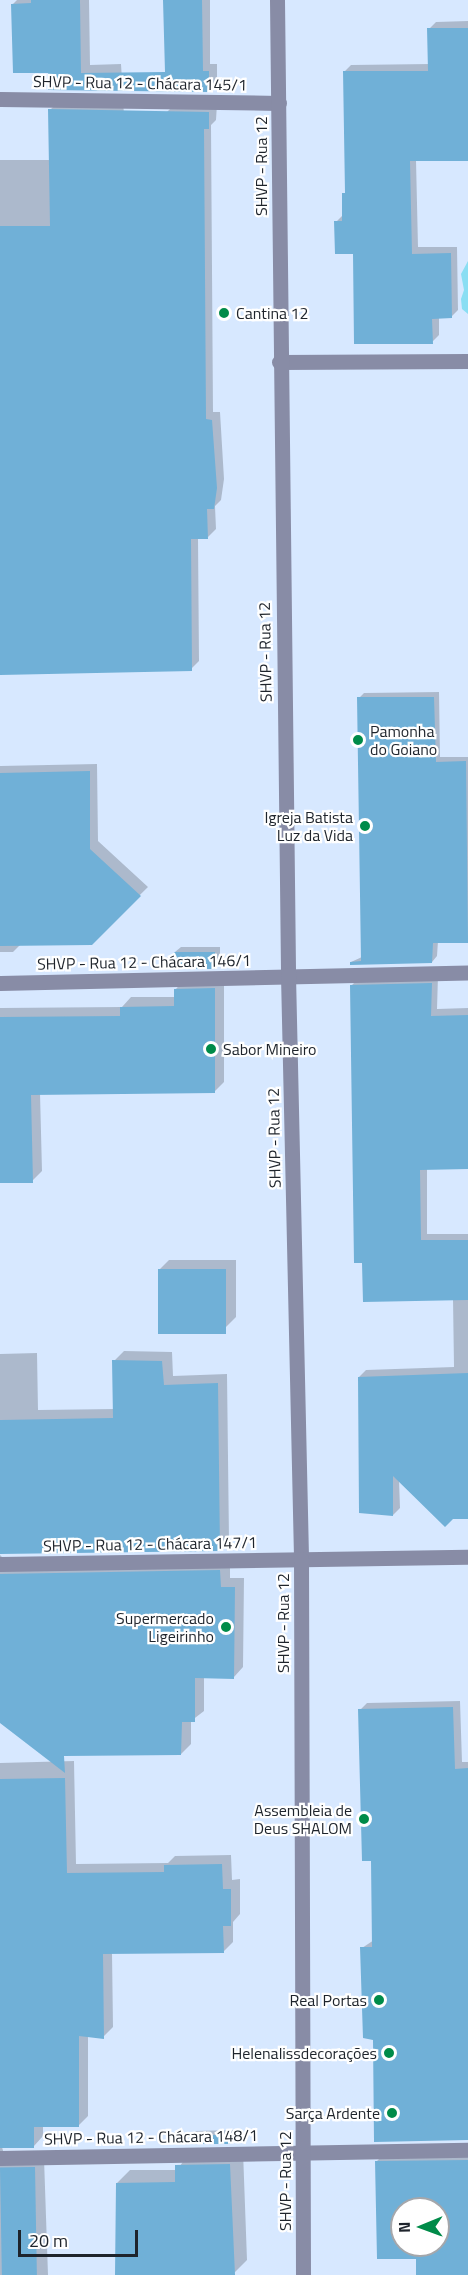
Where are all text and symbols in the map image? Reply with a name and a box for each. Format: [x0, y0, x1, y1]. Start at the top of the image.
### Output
street label: SHVP - Rua 12 - Chácara 145/1 [33, 72, 247, 94]
street label: SHVP - Rua 12 [251, 116, 271, 216]
place label: Cantina 12 [236, 303, 308, 323]
marker: Cantina 12 [217, 306, 231, 320]
street label: SHVP - Rua 12 [255, 602, 275, 702]
place label: Pamonha do Goiano [370, 721, 437, 759]
marker: Pamonha do Goiano [351, 733, 365, 747]
place label: Igreja Batista Luz da Vida [264, 807, 353, 845]
marker: Igreja Batista Luz da Vida [358, 819, 372, 833]
street label: SHVP - Rua 12 - Chácara 146/1 [37, 951, 251, 973]
place label: Sabor Mineiro [223, 1039, 317, 1059]
marker: Sabor Mineiro [204, 1042, 218, 1056]
street label: SHVP - Rua 12 [264, 1088, 284, 1188]
street label: SHVP - Rua 12 - Chácara 147/1 [43, 1533, 257, 1555]
street label: SHVP - Rua 12 [273, 1573, 293, 1673]
place label: Supermercado Ligeirinho [116, 1608, 214, 1646]
marker: Supermercado Ligeirinho [219, 1620, 233, 1634]
place label: Assembleia de Deus SHALOM [254, 1800, 352, 1838]
marker: Assembleia de Deus SHALOM [357, 1812, 371, 1826]
place label: Real Portas [289, 1990, 367, 2010]
marker: Real Portas [372, 1993, 386, 2007]
place label: Helenalissdecorações [231, 2043, 377, 2063]
marker: Helenalissdecorações [382, 2046, 396, 2060]
place label: Sarça Ardente [286, 2103, 380, 2123]
marker: Sarça Ardente [385, 2106, 399, 2120]
street label: SHVP - Rua 12 - Chácara 148/1 [44, 2126, 258, 2148]
street label: SHVP - Rua 12 [275, 2131, 295, 2231]
north arrow [390, 2197, 450, 2257]
scale bar [21, 2218, 141, 2256]
text: N [392, 2222, 416, 2233]
text: 20 m [29, 2227, 68, 2254]

